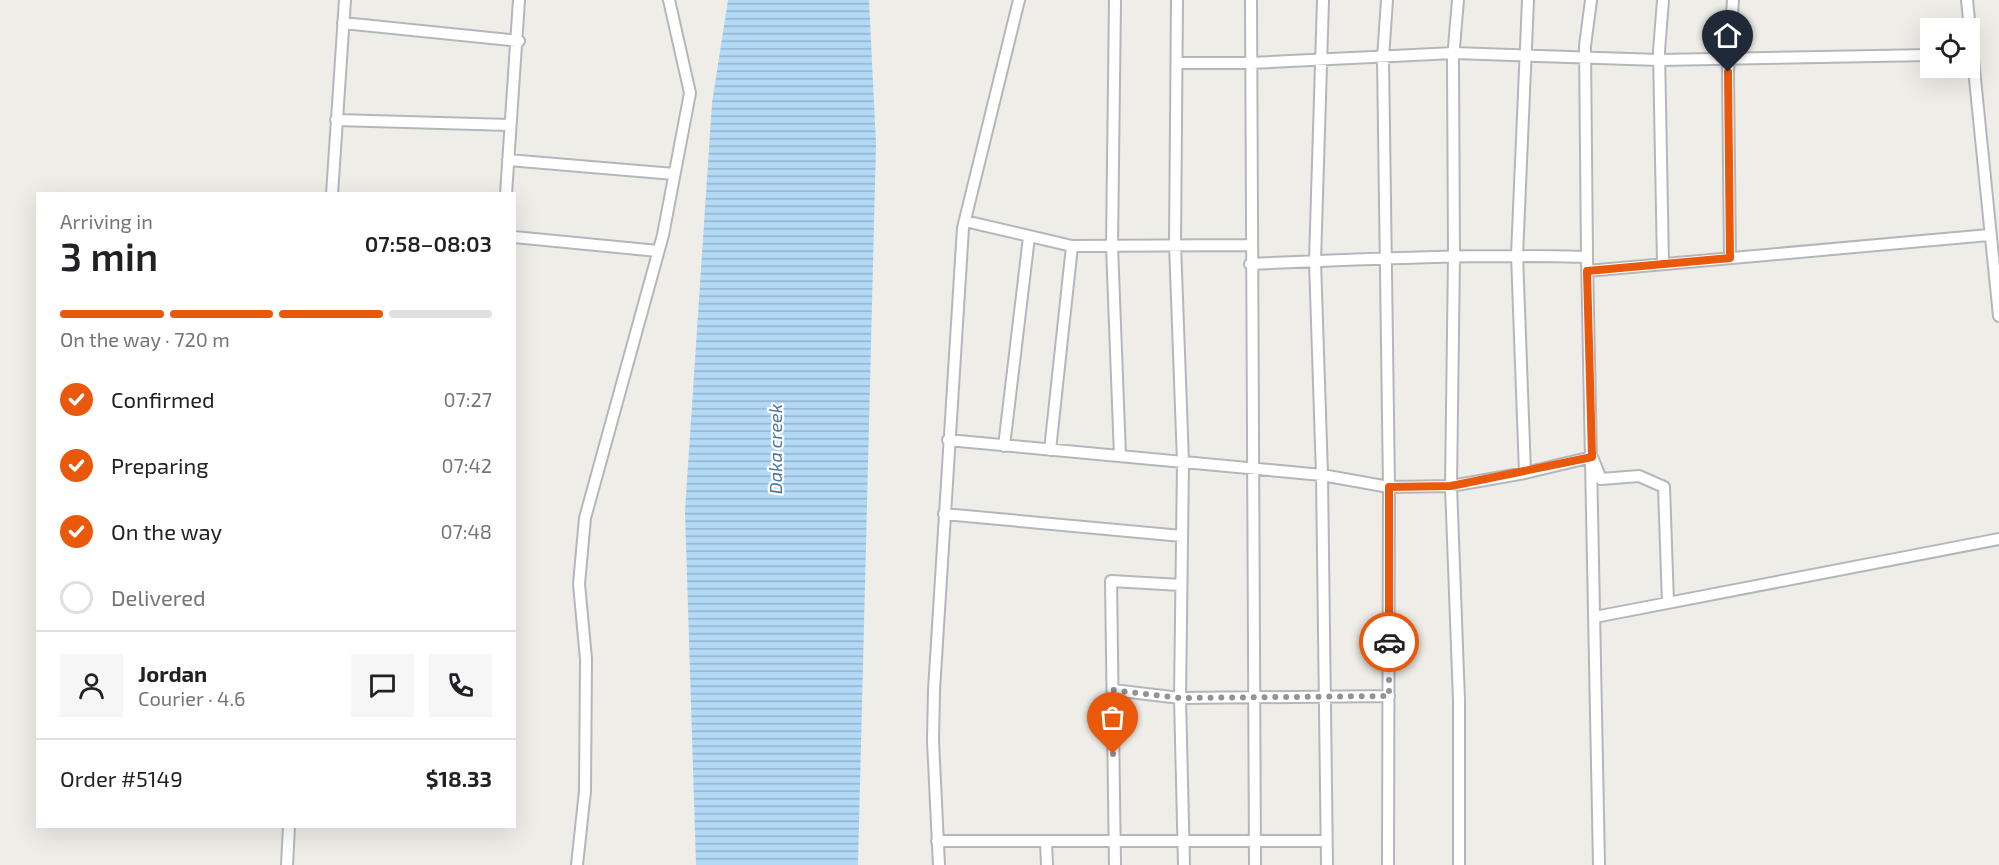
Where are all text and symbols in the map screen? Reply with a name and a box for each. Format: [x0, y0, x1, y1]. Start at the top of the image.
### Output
pin [1702, 10, 1753, 72]
map controls [1920, 18, 1980, 78]
button: locate [1920, 18, 1980, 78]
icon: home [1711, 19, 1744, 52]
text: Arriving in [60, 209, 153, 233]
text: 07:58–08:03 [365, 230, 492, 256]
text: 3 min [60, 232, 158, 279]
text: On the way · 720 m [60, 327, 230, 351]
icon: check [60, 383, 93, 416]
text: Confirmed [111, 386, 215, 412]
text: 07:27 [444, 387, 492, 411]
water label: Daka creek [764, 404, 786, 494]
icon: check [60, 449, 93, 482]
text: Preparing [111, 452, 209, 478]
text: 07:42 [441, 453, 492, 477]
icon: check [60, 515, 93, 548]
text: On the way [111, 518, 222, 544]
text: 07:48 [441, 519, 492, 543]
text: Delivered [111, 584, 206, 610]
courier [1359, 612, 1419, 672]
icon: car [1373, 626, 1406, 659]
button: person [60, 654, 123, 717]
button: chat [351, 654, 414, 717]
button: phone [429, 654, 492, 717]
text: Jordan [138, 660, 207, 686]
text: Courier · 4.6 [138, 686, 245, 710]
pin [1087, 692, 1138, 754]
icon: bag [1096, 701, 1129, 734]
text: Order #5149 [60, 765, 183, 791]
text: $18.33 [426, 765, 492, 791]

